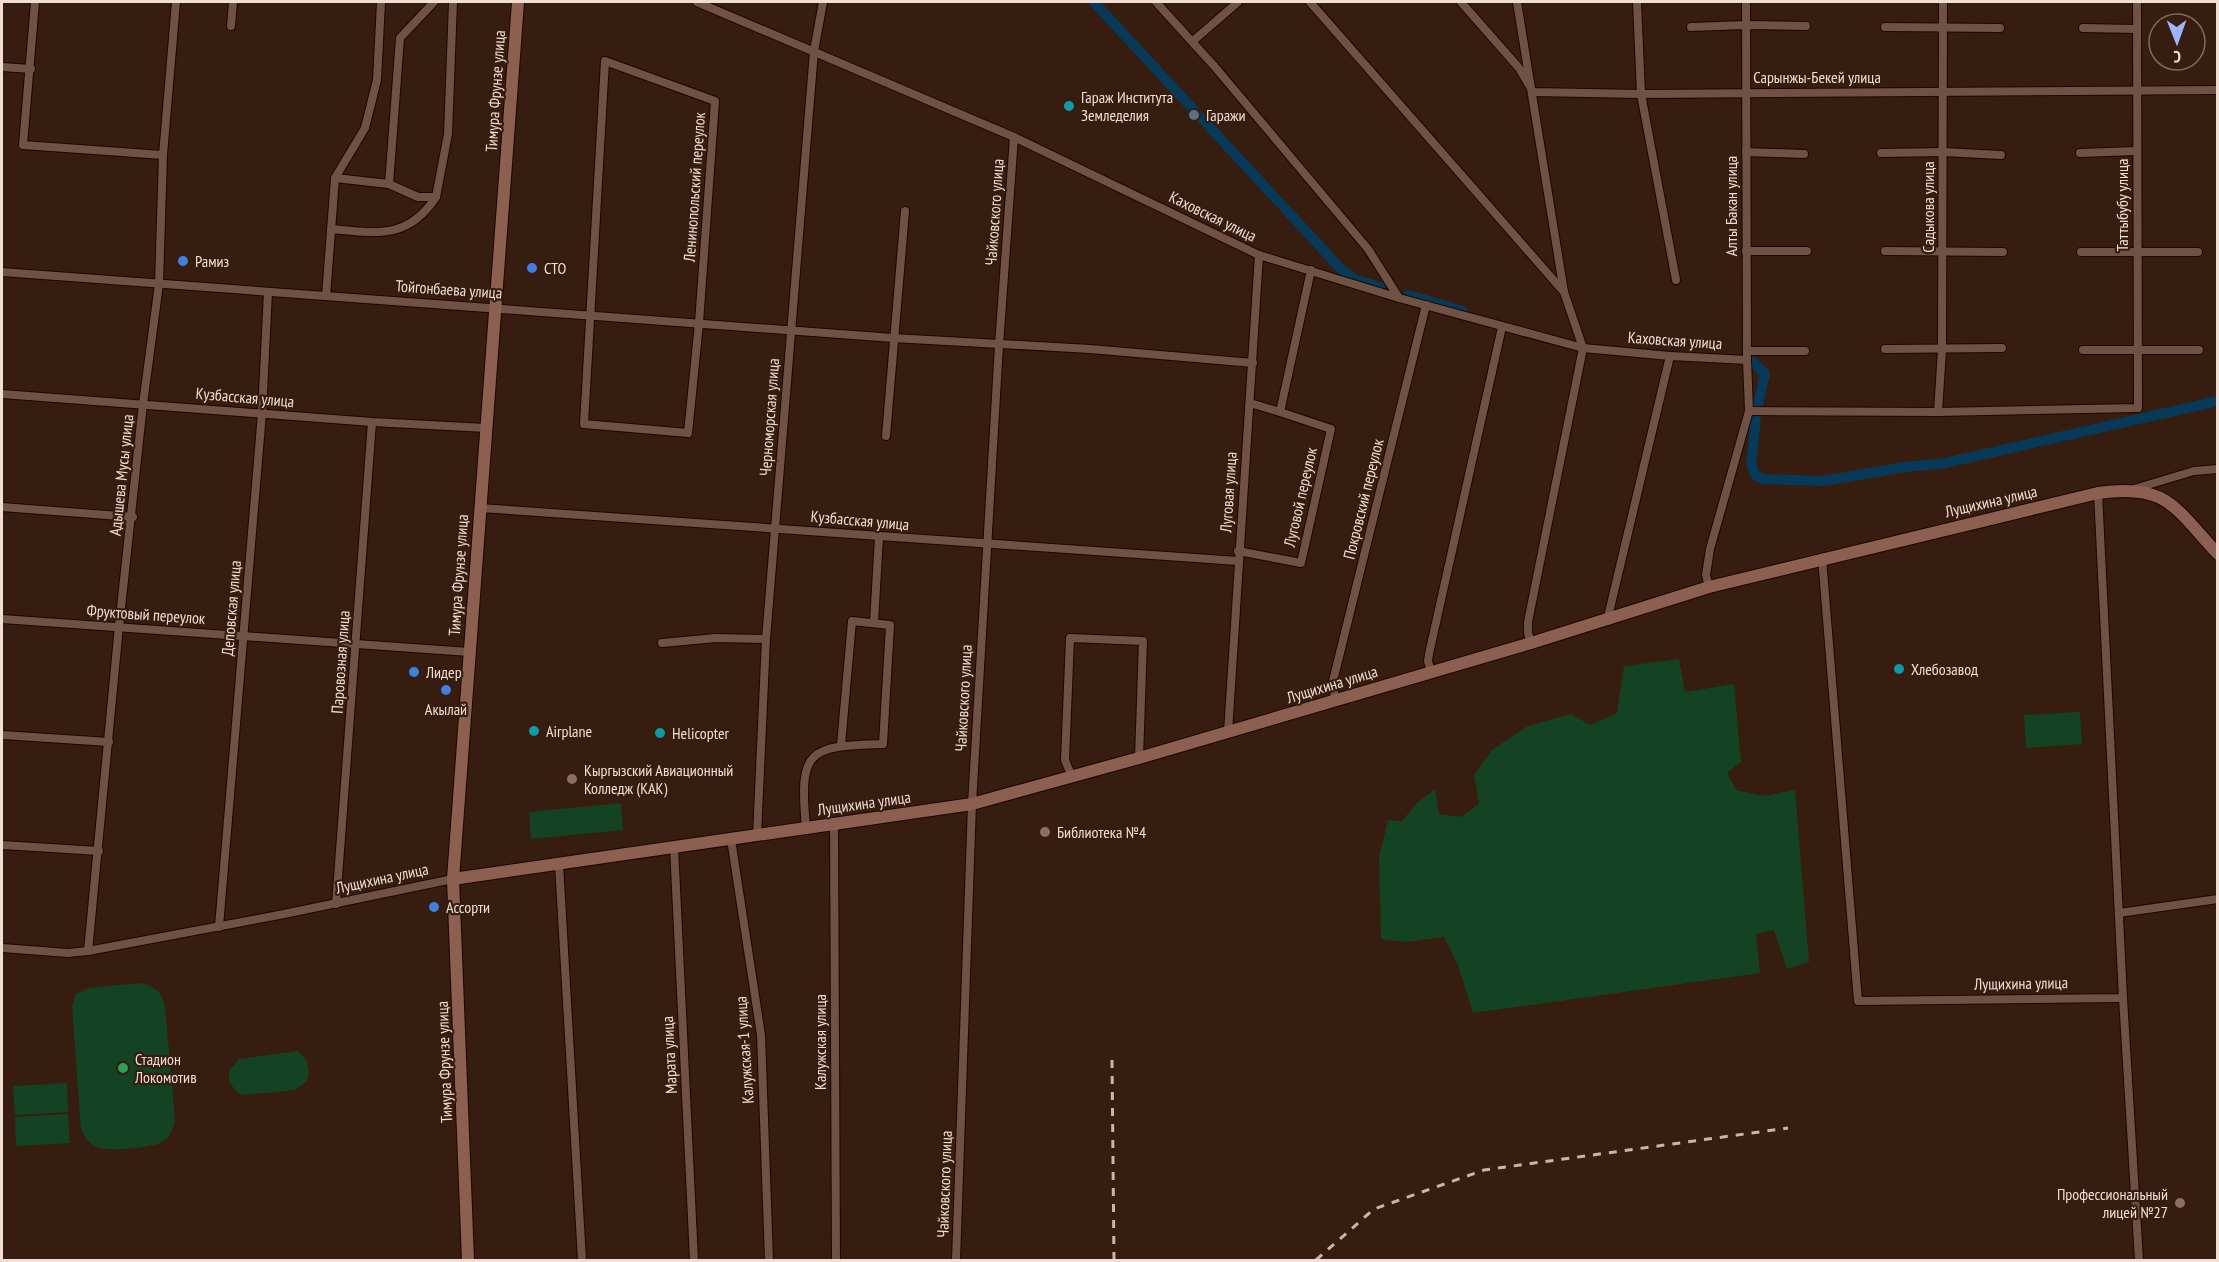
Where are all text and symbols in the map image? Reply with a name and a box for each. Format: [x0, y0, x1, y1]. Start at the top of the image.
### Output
north arrow [2147, 12, 2207, 72]
street label: Тимура Фрунзе улица [481, 29, 509, 153]
text: С [2173, 47, 2181, 67]
street label: Сарынжы-Бекей улица [1753, 67, 1881, 87]
place label: Гараж Института Земледелия [1081, 87, 1173, 125]
marker: Гараж Института Земледелия [1062, 99, 1076, 113]
place label: Гаражи [1206, 105, 1246, 125]
marker: Гаражи [1187, 108, 1201, 122]
street label: Ленинопольский переулок [679, 111, 709, 264]
street label: Алты Бакан улица [1721, 156, 1741, 256]
street label: Чайковского улица [980, 158, 1008, 266]
street label: Таттыбубу улица [2112, 159, 2132, 251]
street label: Садыкова улица [1918, 161, 1938, 253]
street label: Каховская улица [1166, 186, 1260, 246]
place label: Рамиз [195, 251, 230, 271]
marker: Рамиз [176, 254, 190, 268]
place label: СТО [544, 258, 566, 278]
marker: СТО [525, 261, 539, 275]
street label: Тойгонбаева улица [395, 275, 503, 303]
street label: Каховская улица [1627, 327, 1723, 353]
street label: Черноморская улица [755, 357, 783, 477]
street label: Кузбасская улица [195, 383, 295, 411]
street label: Адышева Мусы улица [105, 413, 137, 537]
street label: Покровский переулок [1338, 436, 1388, 561]
street label: Луговой переулок [1279, 445, 1321, 550]
street label: Луговая улица [1215, 451, 1241, 534]
street label: Лущихина улица [1942, 481, 2039, 522]
street label: Кузбасская улица [810, 506, 910, 534]
street label: Тимура Фрунзе улица [444, 513, 472, 637]
street label: Деповская улица [217, 559, 245, 657]
street label: Фруктовый переулок [86, 600, 207, 628]
street label: Паровозная улица [326, 610, 354, 714]
street label: Чайковского улица [950, 644, 976, 752]
place label: Хлебозавод [1911, 659, 1978, 679]
street label: Лущихина улица [1283, 661, 1380, 708]
place label: Лидер [425, 662, 462, 682]
marker: Хлебозавод [1892, 662, 1906, 676]
marker: Лидер [407, 665, 421, 679]
marker: Акылай [439, 683, 453, 697]
place label: Акылай [425, 699, 467, 719]
place label: Airplane [546, 721, 592, 741]
place label: Helicopter [672, 723, 730, 743]
marker: Airplane [527, 724, 541, 738]
marker: Helicopter [653, 726, 667, 740]
place label: Кыргызский Авиационный Колледж (КАК) [584, 760, 733, 798]
marker: Кыргызский Авиационный Колледж (КАК) [565, 772, 579, 786]
street label: Лущихина улица [815, 787, 912, 820]
place label: Библиотека №4 [1057, 822, 1146, 842]
marker: Библиотека №4 [1038, 825, 1052, 839]
street label: Лущихина улица [333, 858, 430, 898]
place label: Ассорти [446, 897, 490, 917]
marker: Ассорти [427, 900, 441, 914]
street label: Лущихина улица [1973, 972, 2068, 994]
street label: Калужская улица [810, 994, 830, 1090]
street label: Калужская-1 улица [730, 996, 758, 1104]
street label: Тимура Фрунзе улица [432, 1001, 456, 1123]
street label: Марата улица [657, 1016, 681, 1094]
place label: Стадион Локомотив [134, 1049, 197, 1087]
marker: Стадион Локомотив [116, 1061, 130, 1075]
street label: Чайковского улица [932, 1130, 956, 1238]
place label: Профессиональный лицей №27 [2057, 1184, 2168, 1222]
marker: Профессиональный лицей №27 [2173, 1196, 2187, 1210]

